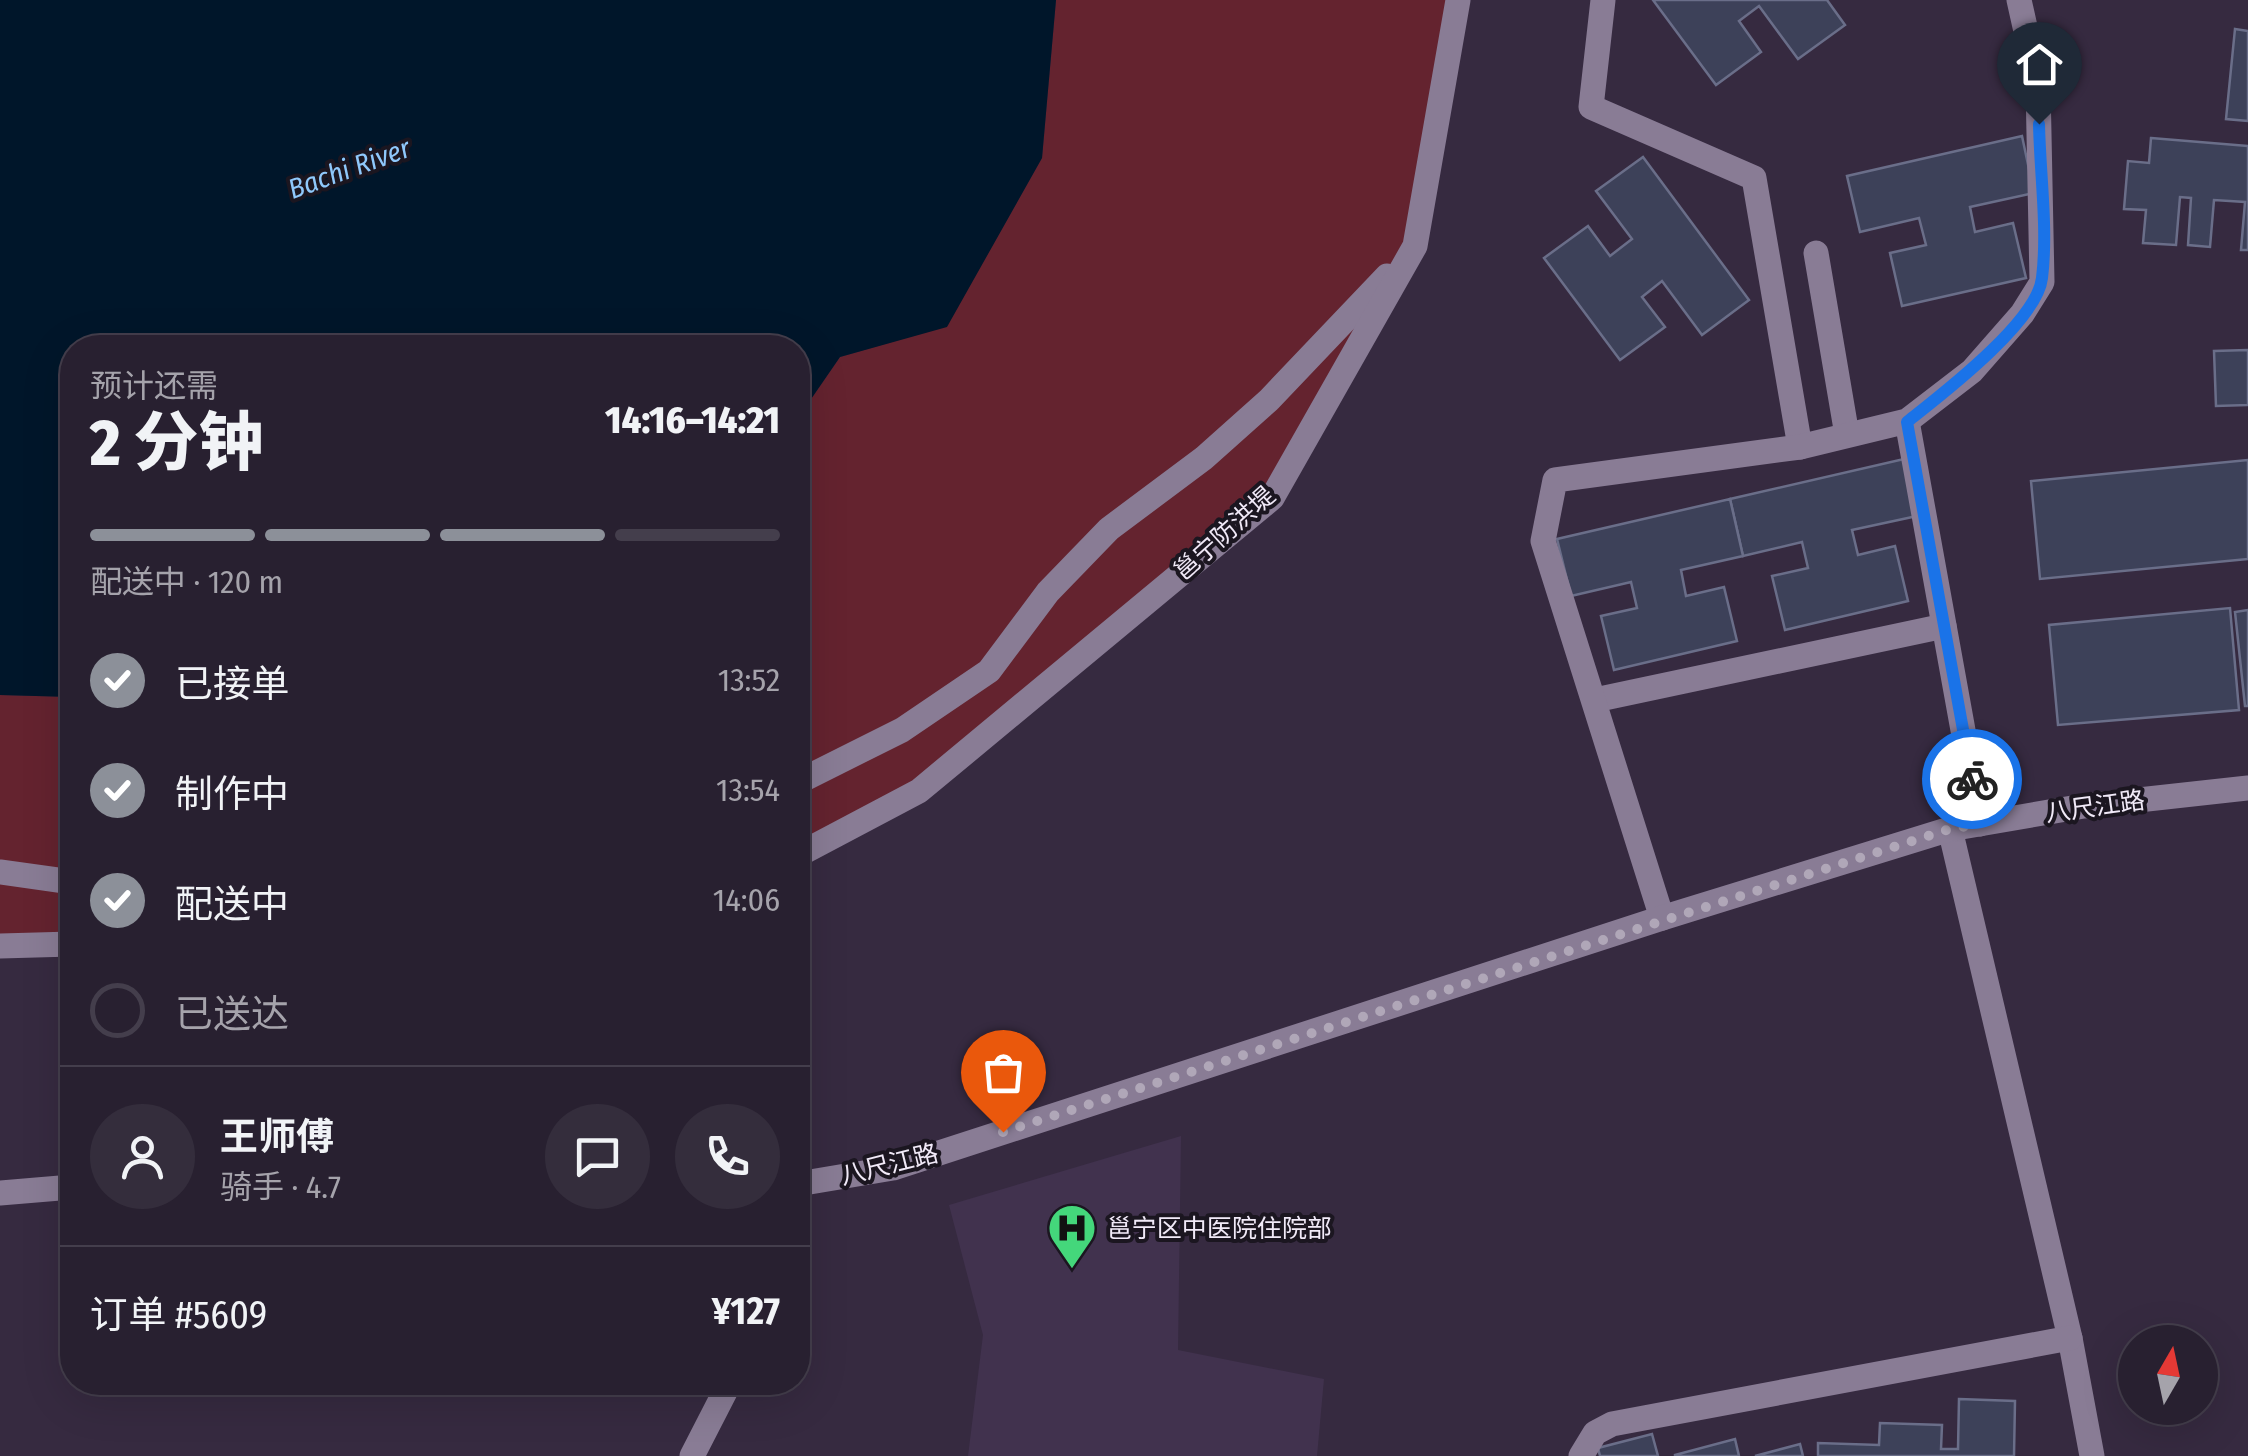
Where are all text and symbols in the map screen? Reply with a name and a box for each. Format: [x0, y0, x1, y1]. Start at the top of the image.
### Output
pin [1997, 22, 2082, 125]
icon: home [2012, 37, 2067, 92]
water label: Bachi River [284, 131, 416, 206]
text: 预计还需 [90, 367, 218, 405]
text: 14:16–14:21 [605, 397, 780, 443]
text: 2 分钟 [90, 404, 264, 482]
street label: 邕宁防洪堤 [1168, 481, 1281, 587]
text: 配送中 · 120 m [90, 563, 283, 601]
icon: check [90, 653, 145, 708]
text: 已接单 [175, 661, 289, 707]
text: 13:52 [718, 661, 780, 699]
courier [1922, 729, 2022, 829]
icon: bike [1945, 752, 2000, 807]
icon: check [90, 763, 145, 818]
text: 制作中 [175, 771, 289, 817]
text: 13:54 [716, 771, 780, 809]
street label: 八尺江路 [2044, 785, 2147, 829]
icon: check [90, 873, 145, 928]
text: 配送中 [175, 881, 289, 927]
text: 14:06 [713, 881, 780, 919]
text: 已送达 [175, 991, 289, 1037]
pin [961, 1030, 1046, 1133]
icon: bag [976, 1045, 1031, 1100]
button: person [90, 1104, 195, 1209]
button: chat [545, 1104, 650, 1209]
button: phone [675, 1104, 780, 1209]
text: 王师傅 [220, 1114, 334, 1160]
street label: 八尺江路 [837, 1138, 941, 1192]
text: 骑手 · 4.7 [220, 1168, 341, 1206]
hospital icon: 邕宁区中医院住院部 [1046, 1202, 1098, 1270]
place label: 邕宁区中医院住院部 [1107, 1214, 1332, 1244]
text: ¥127 [712, 1288, 780, 1334]
text: 订单 #5609 [90, 1292, 267, 1338]
north arrow [2118, 1325, 2218, 1425]
map controls [2118, 1325, 2218, 1425]

